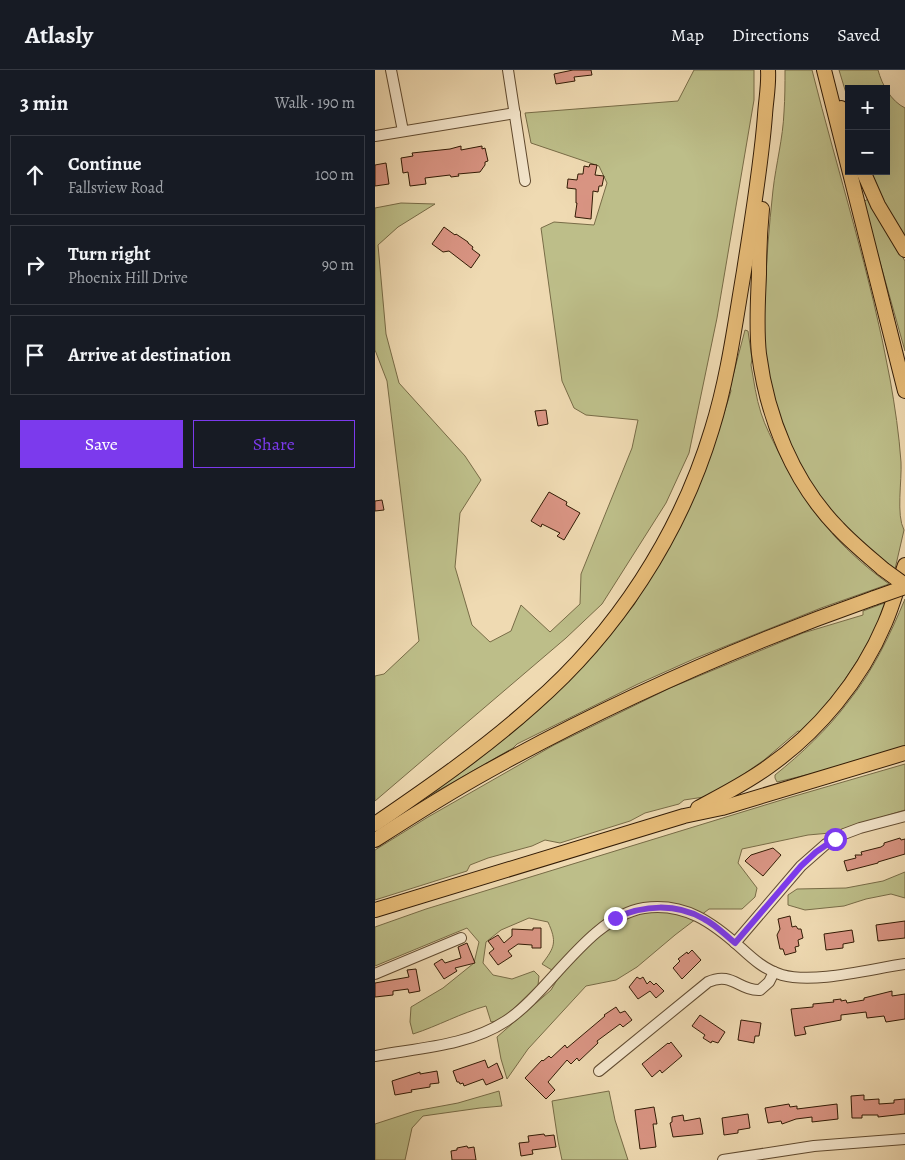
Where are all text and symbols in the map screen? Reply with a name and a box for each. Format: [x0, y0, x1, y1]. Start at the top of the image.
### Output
text: Atlasly [25, 19, 93, 51]
text: Map [671, 23, 704, 47]
text: Directions [732, 23, 809, 47]
text: Saved [837, 23, 880, 47]
map controls [845, 85, 890, 175]
button: + [845, 85, 890, 130]
text: 3 min [20, 89, 68, 117]
text: Walk · 190 m [275, 92, 355, 114]
button: − [845, 130, 890, 175]
text: Continue [68, 151, 142, 177]
icon: ahead [21, 161, 49, 189]
text: 100 m [315, 164, 354, 186]
text: Fallsview Road [68, 177, 164, 199]
text: Turn right [68, 241, 150, 267]
icon: right [21, 251, 49, 279]
text: 90 m [322, 254, 354, 276]
text: Phoenix Hill Drive [68, 267, 188, 289]
icon: arrive [21, 341, 49, 369]
text: Arrive at destination [68, 342, 231, 368]
button: Save [20, 420, 183, 468]
button: Share [193, 420, 355, 468]
route start [824, 828, 847, 851]
route end [604, 907, 627, 930]

